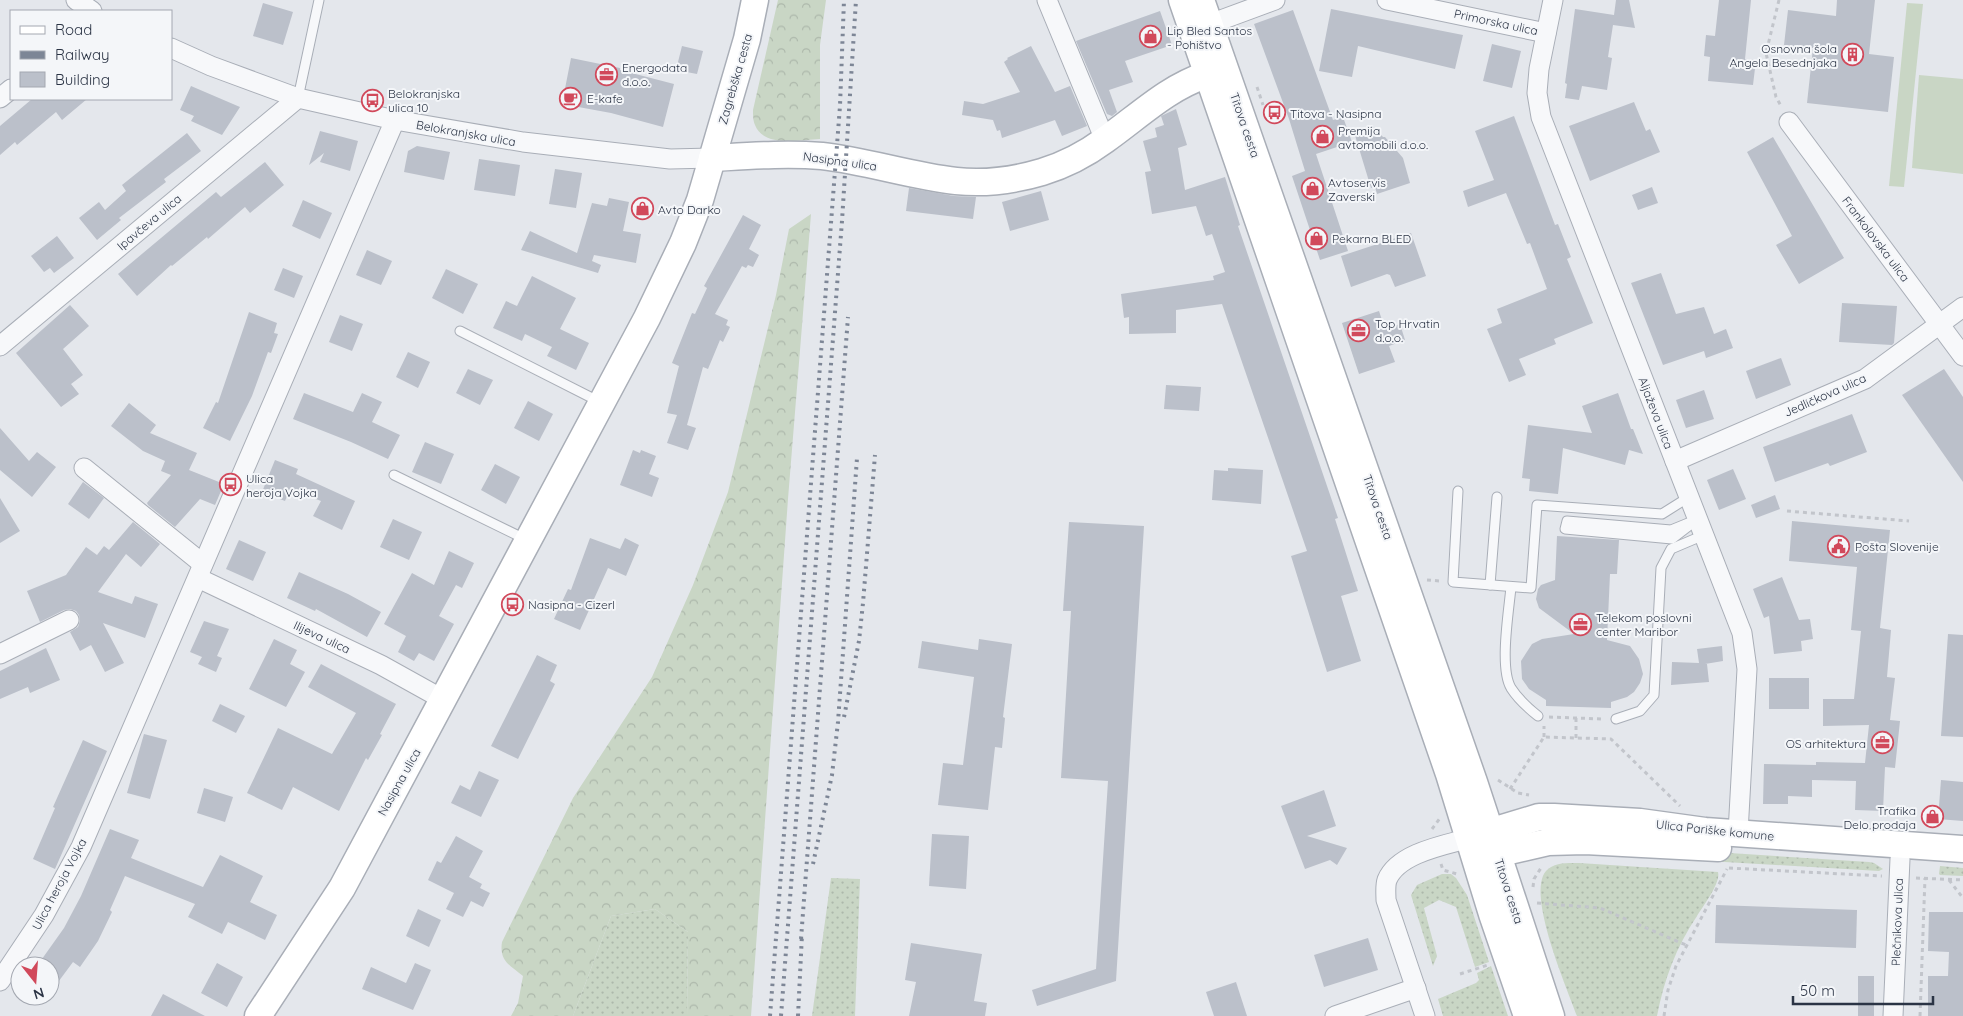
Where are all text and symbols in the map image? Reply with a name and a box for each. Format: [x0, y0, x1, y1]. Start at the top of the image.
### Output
street label: Primorska ulica [1453, 6, 1539, 38]
legend [10, 10, 172, 100]
text: Road [55, 20, 92, 39]
place label: Lip Bled Santos - Pohištvo [1167, 23, 1252, 52]
shop icon: Lip Bled Santos - Pohištvo [1139, 25, 1163, 49]
street label: Zagrebška cesta [715, 32, 755, 126]
place label: Osnovna šola Angela Besednjaka [1730, 41, 1837, 70]
building icon: Osnovna šola Angela Besednjaka [1841, 43, 1865, 67]
text: Railway [55, 45, 110, 64]
place label: Energodata d.o.o. [622, 60, 687, 89]
office icon: Energodata d.o.o. [594, 62, 618, 86]
text: Building [55, 70, 110, 89]
place label: Belokranjska ulica 10 [388, 86, 460, 115]
cafe icon: E-kafe [559, 86, 583, 110]
bus stop icon: Belokranjska ulica 10 [360, 88, 384, 112]
street label: Titova cesta [1227, 90, 1263, 160]
place label: E-kafe [587, 91, 623, 106]
bus stop icon: Titova - Nasipna [1262, 101, 1286, 125]
place label: Titova - Nasipna [1290, 106, 1382, 121]
street label: Belokranjska ulica [415, 117, 517, 149]
place label: Premija avtomobili d.o.o. [1338, 123, 1428, 152]
shop icon: Premija avtomobili d.o.o. [1310, 125, 1334, 149]
street label: Nasipna ulica [802, 148, 878, 174]
place label: Avtoservis Zaverski [1328, 175, 1386, 204]
shop icon: Avtoservis Zaverski [1300, 177, 1324, 201]
street label: Ipavčeva ulica [114, 191, 184, 253]
street label: Frankolovska ulica [1839, 193, 1913, 285]
shop icon: Avto Darko [630, 197, 654, 221]
place label: Avto Darko [658, 202, 721, 217]
shop icon: Pekarna BLED [1304, 226, 1328, 250]
place label: Pekarna BLED [1332, 231, 1412, 246]
place label: Top Hrvatin d.o.o. [1375, 316, 1440, 345]
office icon: Top Hrvatin d.o.o. [1347, 318, 1371, 342]
street label: Jedličkova ulica [1782, 370, 1868, 420]
street label: Aljaževa ulica [1635, 375, 1677, 451]
place label: Ulica heroja Vojka [246, 471, 317, 500]
street label: Titova cesta [1360, 472, 1396, 542]
bus stop icon: Ulica heroja Vojka [218, 473, 242, 497]
public building icon: Pošta Slovenije [1827, 534, 1851, 558]
place label: Pošta Slovenije [1855, 539, 1939, 554]
bus stop icon: Nasipna - Cizerl [500, 592, 524, 616]
place label: Nasipna - Cizerl [528, 597, 615, 612]
place label: Telekom poslovni center Maribor [1596, 610, 1691, 639]
office icon: Telekom poslovni center Maribor [1568, 612, 1592, 636]
street label: Ilijeva ulica [291, 617, 353, 657]
office icon: OS arhitektura [1870, 731, 1894, 755]
place label: OS arhitektura [1786, 736, 1866, 751]
street label: Nasipna ulica [374, 746, 424, 818]
place label: Trafika Delo prodaja [1843, 803, 1916, 832]
shop icon: Trafika Delo prodaja [1920, 805, 1944, 829]
street label: Ulica Pariške komune [1655, 816, 1775, 844]
street label: Ulica heroja Vojka [29, 836, 89, 932]
street label: Titova cesta [1491, 856, 1527, 926]
street label: Plečnikova ulica [1888, 878, 1906, 966]
north arrow [10, 956, 60, 1006]
scale bar [1793, 974, 1933, 1006]
text: 50 m [1800, 981, 1835, 1000]
text: N [31, 983, 46, 1004]

